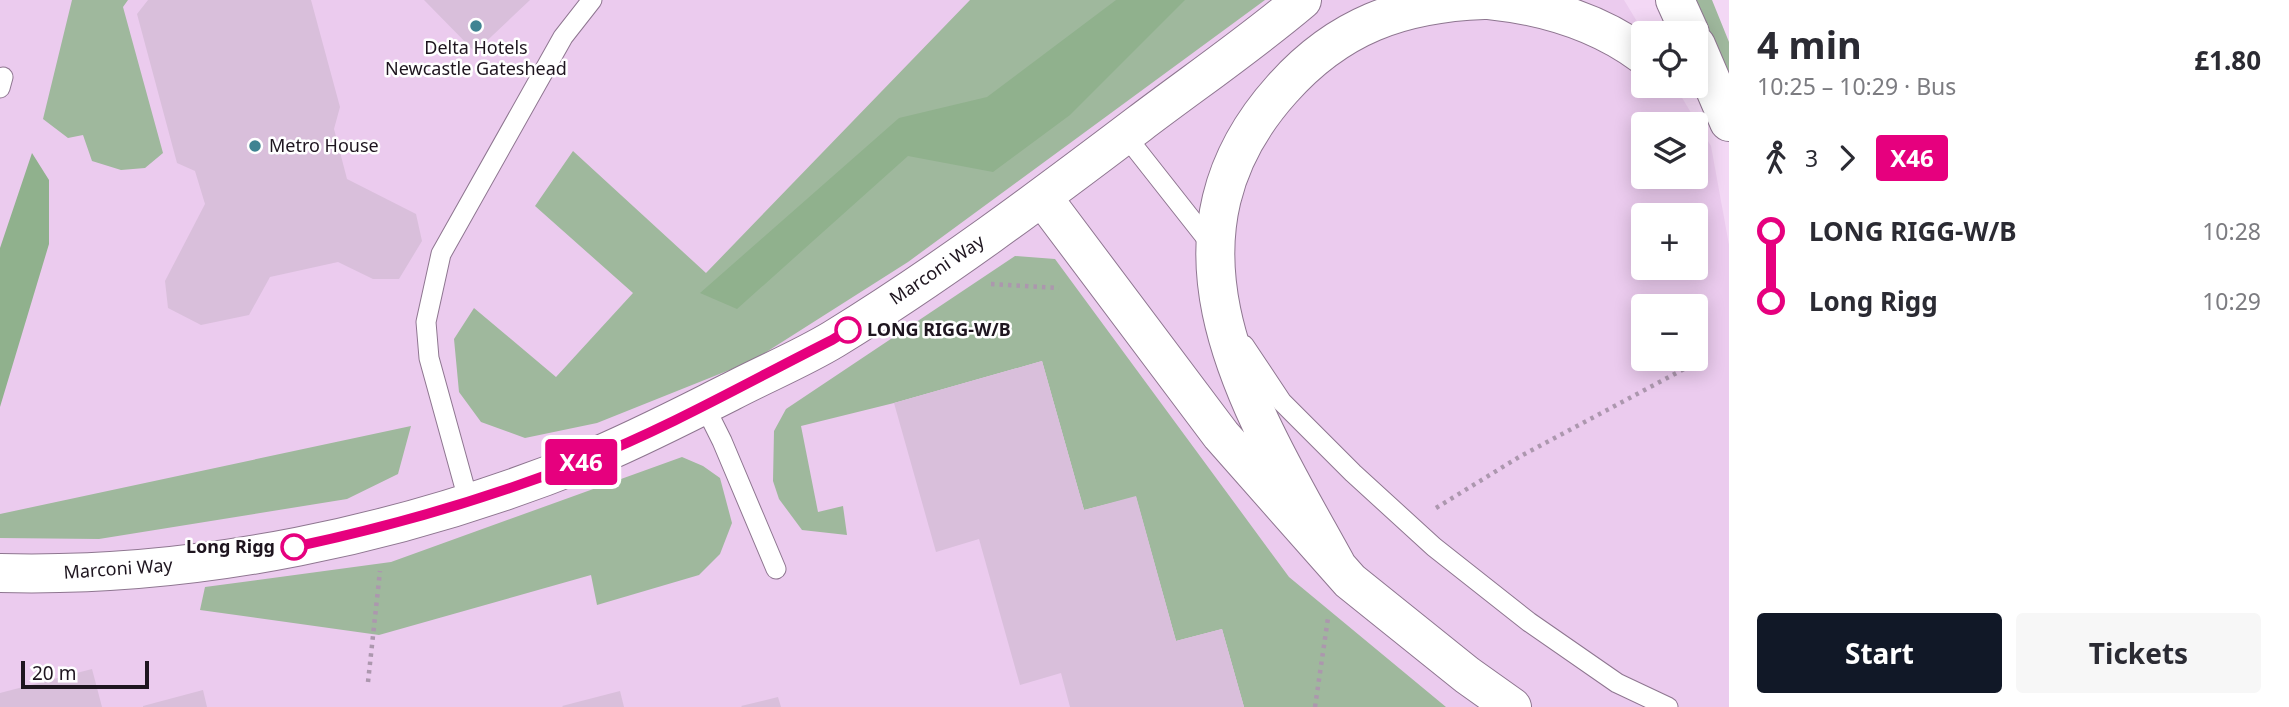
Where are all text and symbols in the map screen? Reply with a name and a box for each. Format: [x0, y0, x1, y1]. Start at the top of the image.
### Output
marker: Delta Hotels Newcastle Gateshead [468, 18, 484, 34]
text: 4 min [1757, 18, 1862, 70]
map controls [1631, 21, 1708, 371]
button: locate [1631, 21, 1708, 98]
place label: Delta Hotels Newcastle Gateshead [385, 35, 567, 80]
text: £1.80 [2194, 42, 2261, 78]
text: 10:25 – 10:29 · Bus [1757, 70, 1956, 102]
button: layers [1631, 112, 1708, 189]
place label: Metro House [269, 133, 379, 157]
marker: Metro House [247, 138, 263, 154]
icon: walk [1757, 139, 1795, 177]
icon: forward [1828, 139, 1866, 177]
text: X46 [1890, 141, 1934, 174]
text: 3 [1805, 142, 1818, 174]
button: + [1631, 203, 1708, 280]
text: LONG RIGG-W/B [1809, 213, 2017, 249]
text: 10:28 [2202, 215, 2261, 247]
street label: Marconi Way [884, 228, 989, 310]
text: Long Rigg [1809, 283, 1938, 319]
text: 10:29 [2202, 285, 2261, 317]
button: − [1631, 294, 1708, 371]
marker: LONG RIGG-W/B [835, 317, 861, 343]
place label: LONG RIGG-W/B [867, 317, 1011, 341]
line badge: X46 [541, 439, 621, 485]
text: X46 [559, 445, 603, 478]
place label: Long Rigg [186, 534, 275, 558]
marker: Long Rigg [281, 534, 307, 560]
street label: Marconi Way [63, 552, 174, 584]
button: Start [1757, 613, 2002, 693]
button: Tickets [2016, 613, 2261, 693]
scale bar [21, 658, 149, 690]
text: 20 m [32, 660, 76, 686]

